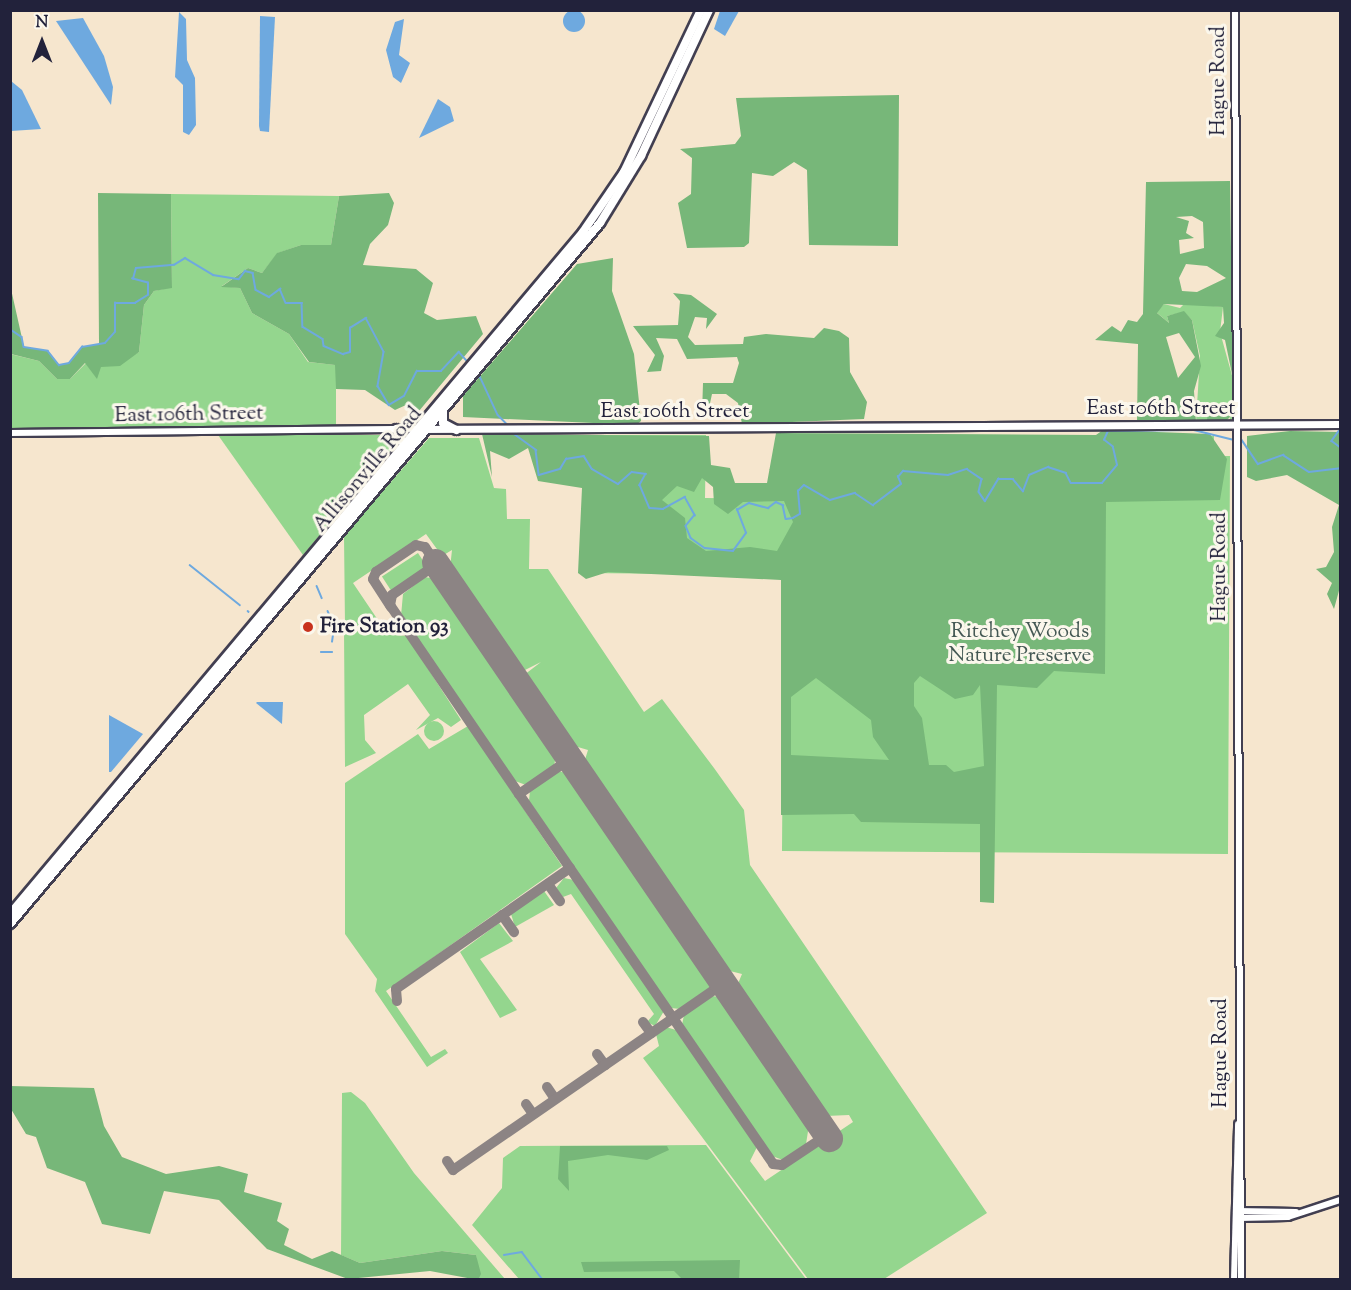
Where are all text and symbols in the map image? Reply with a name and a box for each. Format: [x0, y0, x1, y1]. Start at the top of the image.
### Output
north arrow [12, 12, 72, 72]
text: N [36, 12, 48, 35]
street label: Hague Road [1206, 26, 1232, 136]
street label: East 106th Street [1087, 396, 1235, 422]
street label: East 106th Street [601, 399, 749, 425]
street label: East 106th Street [114, 401, 264, 429]
street label: Allisonville Road [308, 402, 428, 538]
street label: Hague Road [1207, 512, 1233, 622]
place label: Fire Station 93 [320, 614, 449, 640]
park label: Ritchey Woods Nature Preserve [949, 619, 1091, 669]
marker: Fire Station 93 [301, 620, 315, 634]
street label: Hague Road [1208, 998, 1234, 1108]

